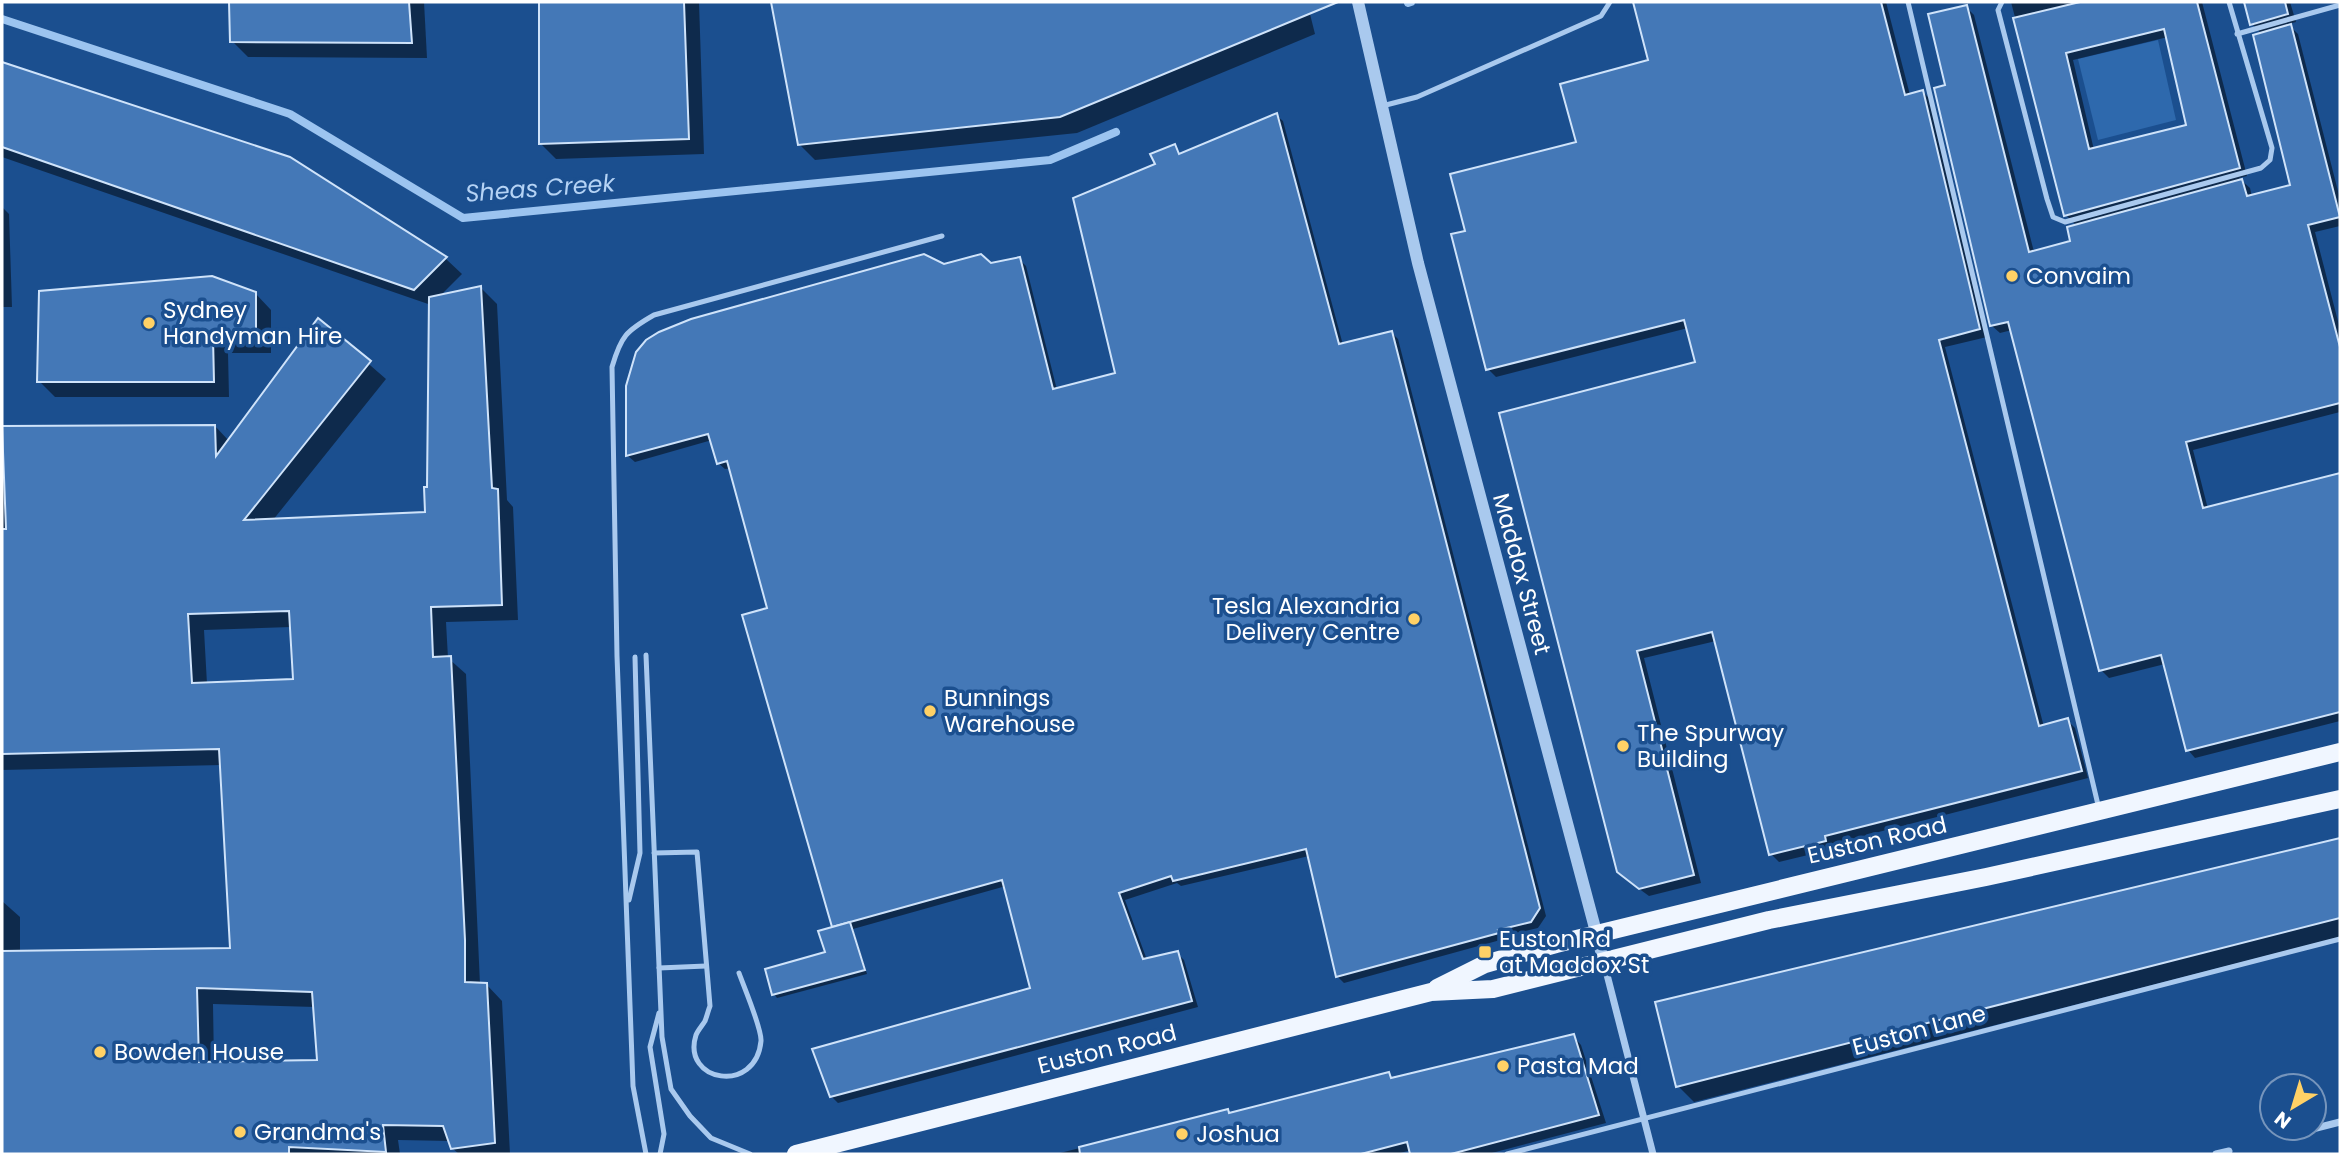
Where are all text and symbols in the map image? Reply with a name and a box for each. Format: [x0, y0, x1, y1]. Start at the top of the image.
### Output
water label: Sheas Creek [464, 166, 617, 210]
place label: Convaim [2026, 260, 2131, 292]
marker: Convaim [2004, 268, 2020, 284]
place label: Sydney Handyman Hire [163, 294, 342, 352]
marker: Sydney Handyman Hire [141, 315, 157, 331]
street label: Maddox Street [1485, 490, 1559, 658]
place label: Tesla Alexandria Delivery Centre [1212, 590, 1400, 648]
marker: Tesla Alexandria Delivery Centre [1406, 611, 1422, 627]
place label: Bunnings Warehouse [944, 682, 1075, 740]
marker: Bunnings Warehouse [922, 703, 938, 719]
place label: The Spurway Building [1637, 717, 1784, 775]
marker: The Spurway Building [1615, 738, 1631, 754]
street label: Euston Road [1804, 808, 1950, 872]
place label: Euston Rd at Maddox St [1499, 923, 1649, 981]
marker: Euston Rd at Maddox St [1477, 944, 1493, 960]
street label: Euston Lane [1849, 997, 1989, 1063]
street label: Euston Road [1034, 1016, 1180, 1082]
place label: Bowden House [114, 1036, 284, 1068]
marker: Bowden House [92, 1044, 108, 1060]
place label: Pasta Mad [1517, 1050, 1639, 1082]
marker: Pasta Mad [1495, 1058, 1511, 1074]
north arrow [2258, 1072, 2328, 1142]
text: N [2269, 1105, 2297, 1135]
place label: Grandma's [254, 1116, 381, 1148]
place label: Joshua [1196, 1118, 1280, 1150]
marker: Grandma's [232, 1124, 248, 1140]
marker: Joshua [1174, 1126, 1190, 1142]

